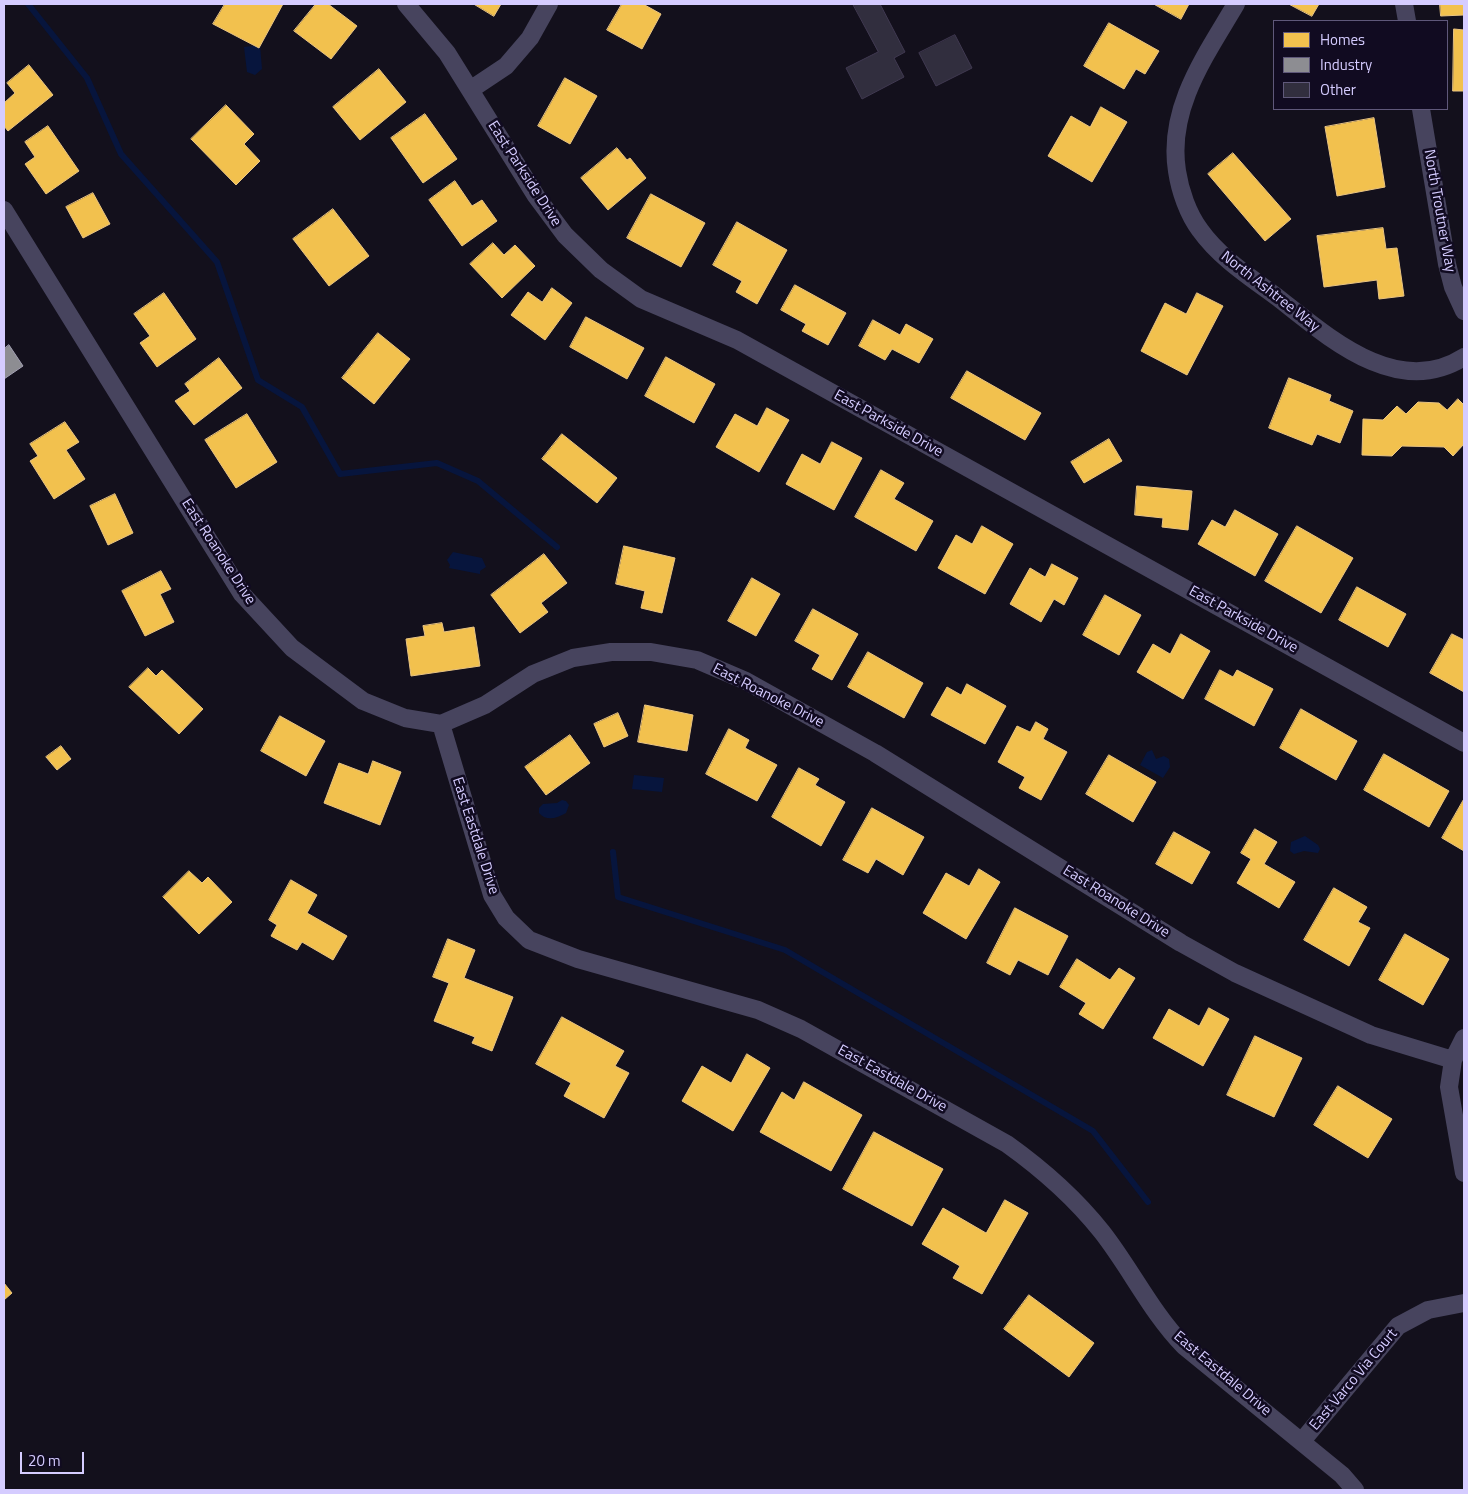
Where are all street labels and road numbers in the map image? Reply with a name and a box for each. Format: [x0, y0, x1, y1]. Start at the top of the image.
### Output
street label: East Parkside Drive [483, 118, 565, 230]
street label: North Troutner Way [1419, 148, 1459, 274]
street label: North Ashtree Way [1217, 248, 1323, 336]
street label: East Parkside Drive [830, 387, 946, 461]
street label: East Roanoke Drive [177, 496, 259, 608]
street label: East Parkside Drive [1185, 583, 1301, 657]
street label: East Roanoke Drive [709, 660, 827, 732]
street label: East Eastdale Drive [448, 775, 502, 897]
street label: East Roanoke Drive [1059, 862, 1173, 942]
street label: East Eastdale Drive [834, 1042, 950, 1116]
street label: East Varco Via Court [1306, 1326, 1402, 1434]
street label: East Eastdale Drive [1169, 1328, 1275, 1420]

